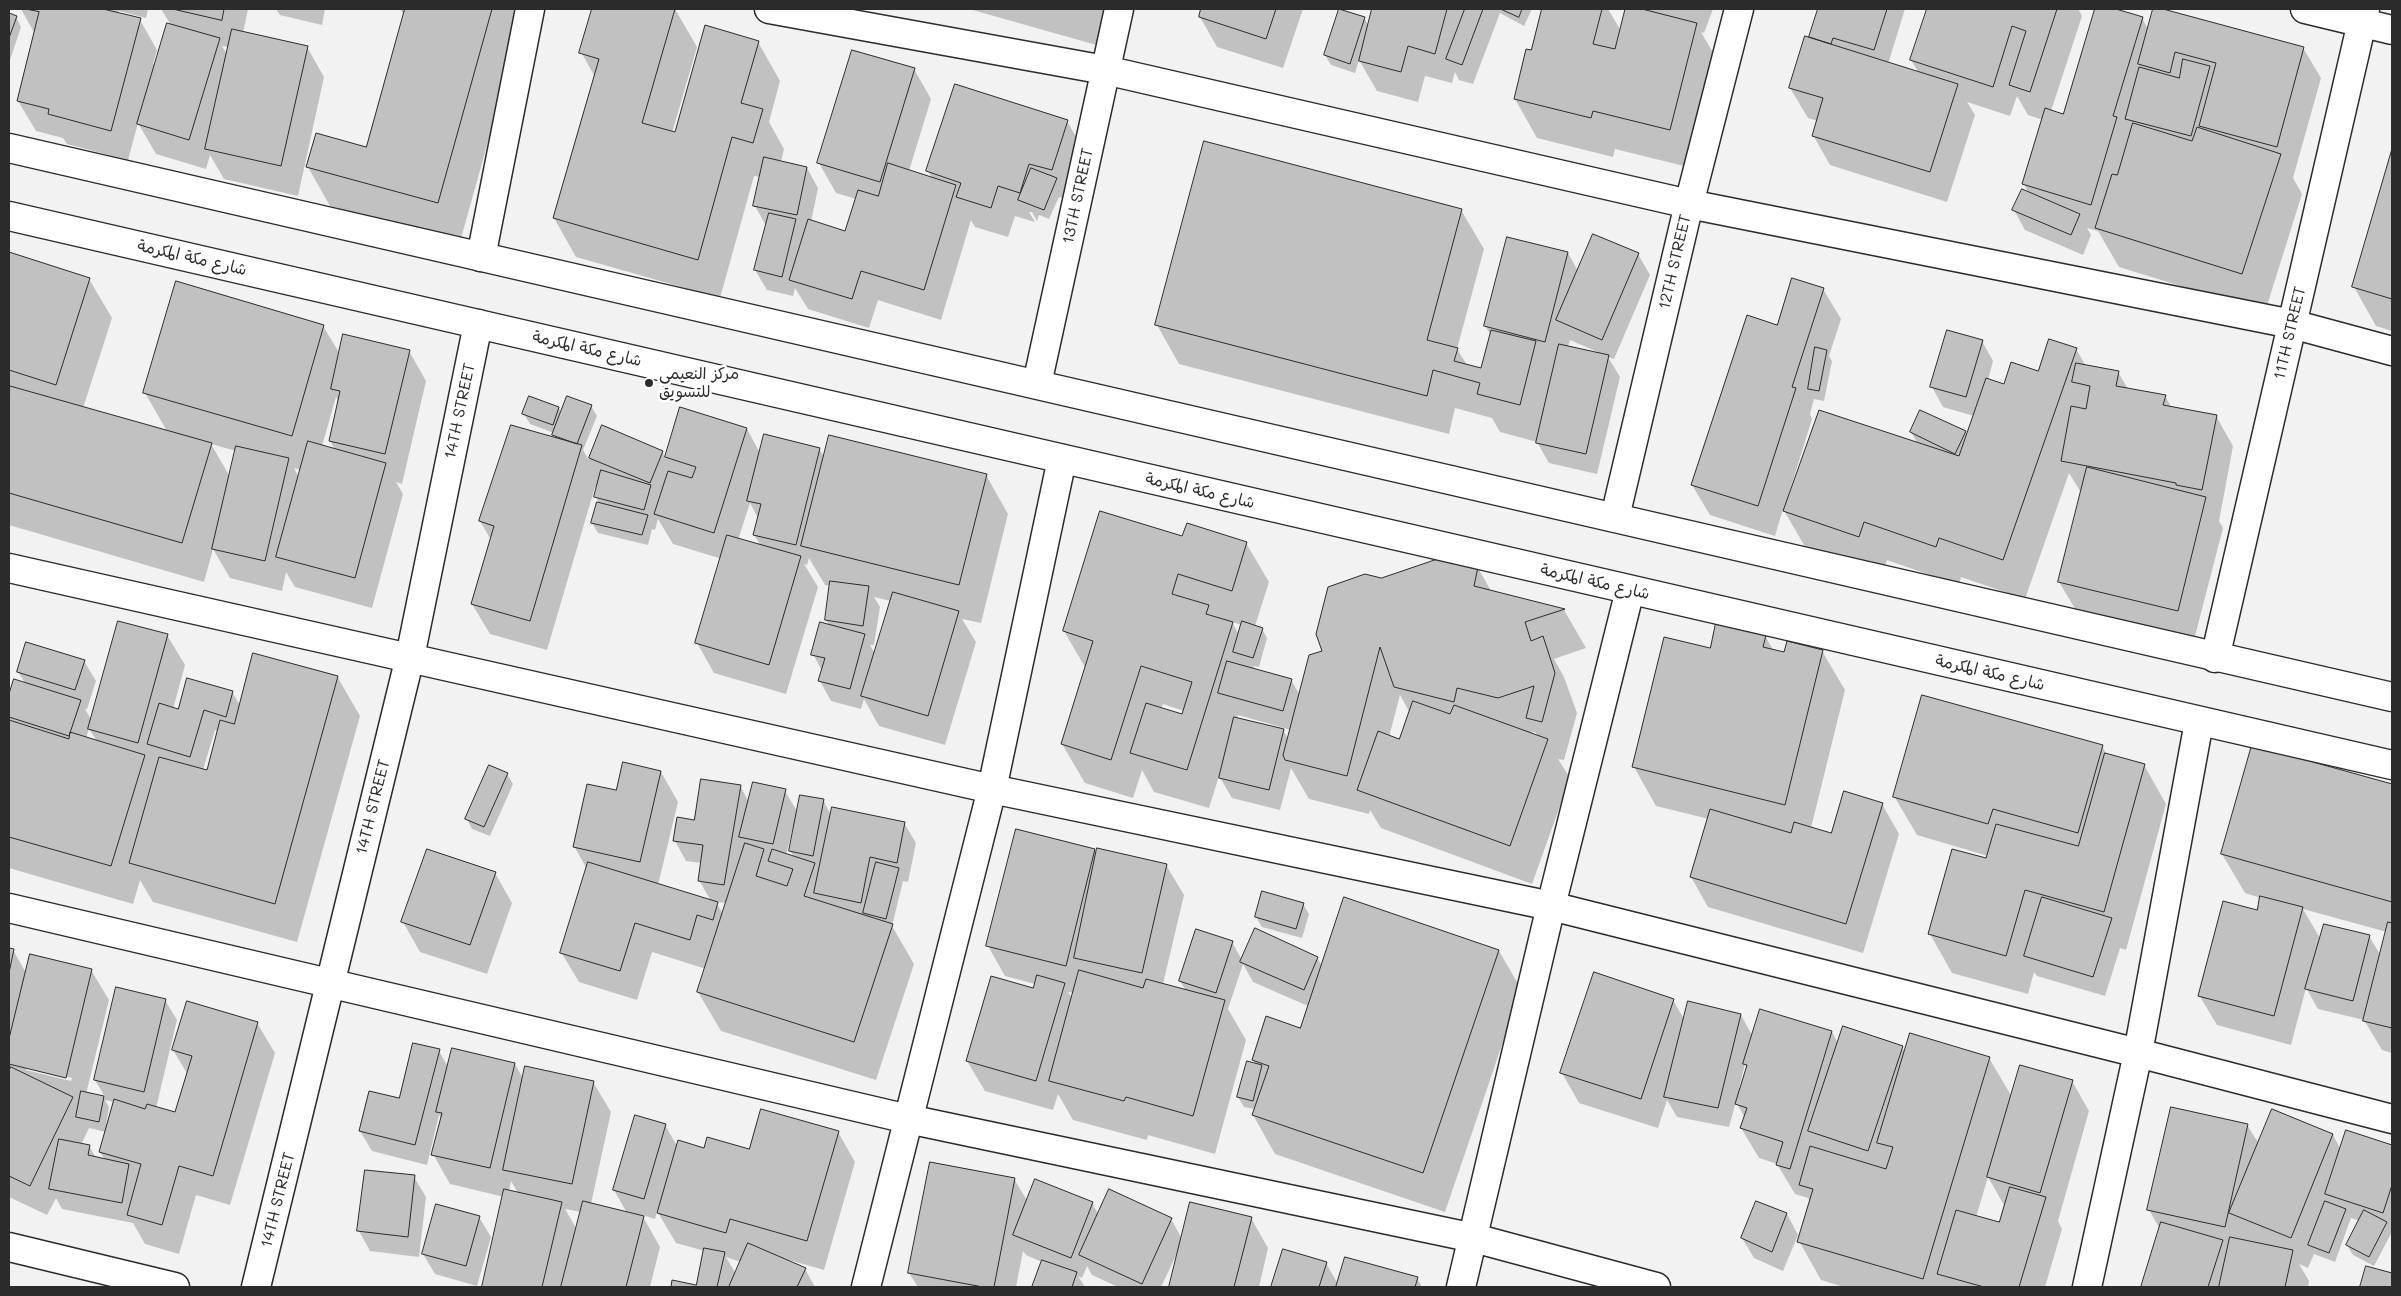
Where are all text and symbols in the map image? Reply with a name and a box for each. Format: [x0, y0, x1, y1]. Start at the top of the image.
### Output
street label: 13TH STREET [1058, 146, 1098, 246]
street label: 12TH STREET [1655, 213, 1695, 311]
street label: شارع مكة المكرمة [135, 236, 249, 280]
street label: 11TH STREET [2270, 284, 2310, 382]
street label: شارع مكة المكرمة [530, 327, 644, 371]
street label: 14TH STREET [440, 361, 480, 461]
place label: مركز النعيمي للتسويق [659, 364, 739, 402]
marker: مركز النعيمي للتسويق [643, 377, 655, 389]
street label: شارع مكة المكرمة [1143, 469, 1257, 513]
street label: شارع مكة المكرمة [1538, 560, 1652, 604]
street label: شارع مكة المكرمة [1933, 651, 2047, 695]
street label: 14TH STREET [352, 757, 394, 857]
street label: 14TH STREET [257, 1150, 299, 1250]

